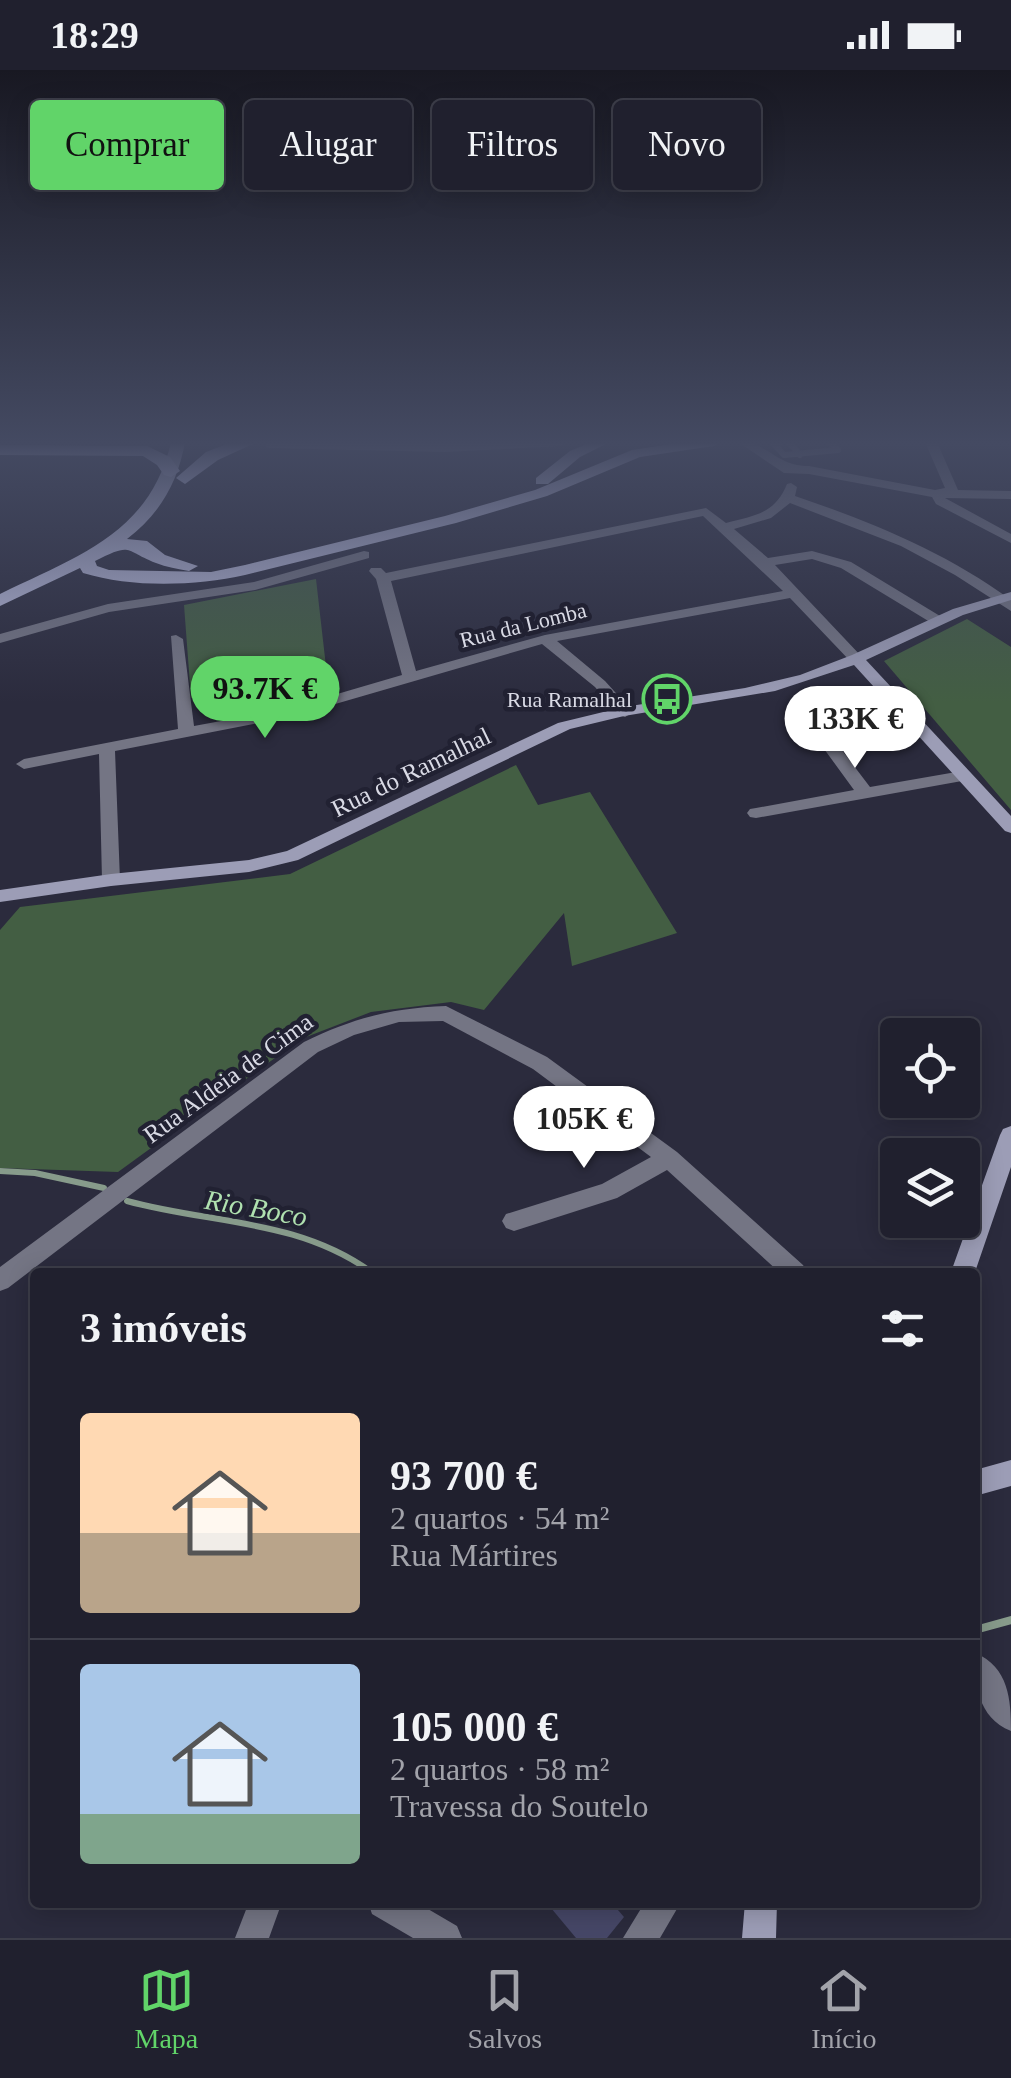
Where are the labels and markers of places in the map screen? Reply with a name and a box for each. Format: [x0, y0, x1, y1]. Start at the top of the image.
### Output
pin: 93.7K € [173, 656, 357, 741]
bus stop icon: Rua Ramalhal [641, 673, 693, 725]
pin: 133K € [774, 686, 936, 771]
place label: Rua Ramalhal [507, 687, 632, 712]
pin: 105K € [503, 1086, 665, 1171]

